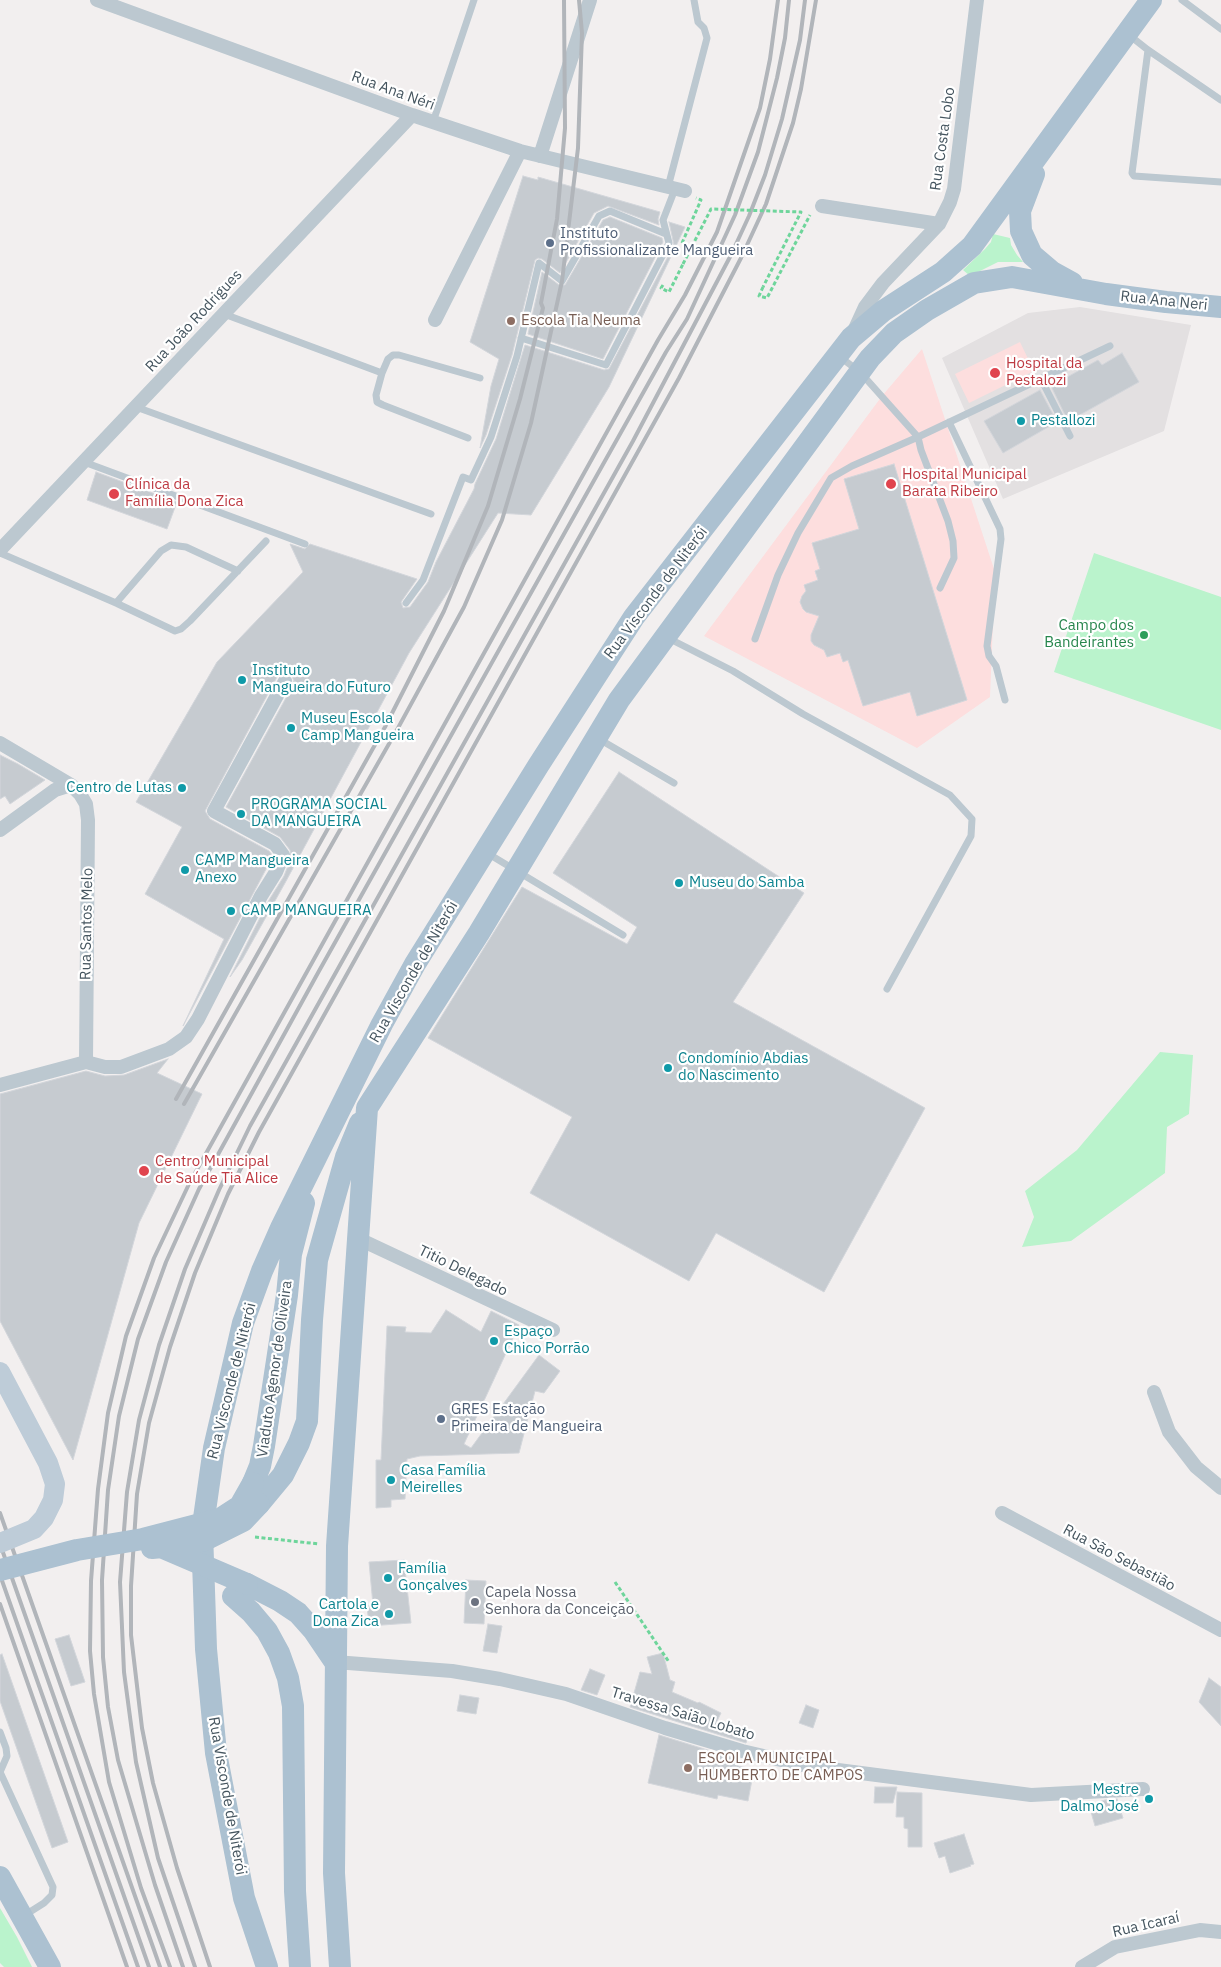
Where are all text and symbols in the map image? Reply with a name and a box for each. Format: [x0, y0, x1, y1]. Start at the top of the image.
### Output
street label: Rua Ana Néri [349, 68, 437, 114]
street label: Rua Costa Lobo [927, 86, 959, 192]
place label: Instituto Profissionalizante Mangueira [560, 225, 753, 260]
marker: Instituto Profissionalizante Mangueira [544, 237, 556, 249]
street label: Rua João Rodrigues [142, 266, 246, 376]
street label: Rua Ana Neri [1120, 287, 1208, 315]
place label: Escola Tia Neuma [521, 312, 641, 330]
marker: Escola Tia Neuma [505, 315, 517, 327]
place label: Hospital da Pestalozi [1006, 355, 1082, 390]
marker: Hospital da Pestalozi [988, 366, 1002, 380]
place label: Pestallozi [1031, 412, 1096, 430]
marker: Pestallozi [1015, 415, 1027, 427]
place label: Hospital Municipal Barata Ribeiro [902, 466, 1027, 501]
place label: Clínica da Família Dona Zica [125, 476, 244, 511]
marker: Hospital Municipal Barata Ribeiro [884, 477, 898, 491]
marker: Clínica da Família Dona Zica [107, 487, 121, 501]
street label: Rua Visconde de Niterói [600, 523, 712, 663]
place label: Campo dos Bandeirantes [1044, 617, 1134, 652]
marker: Campo dos Bandeirantes [1138, 629, 1150, 641]
place label: Instituto Mangueira do Futuro [252, 662, 391, 697]
marker: Instituto Mangueira do Futuro [236, 674, 248, 686]
place label: Museu Escola Camp Mangueira [301, 710, 414, 745]
marker: Museu Escola Camp Mangueira [285, 722, 297, 734]
place label: Centro de Lutas [66, 779, 172, 797]
marker: Centro de Lutas [176, 782, 188, 794]
place label: PROGRAMA SOCIAL DA MANGUEIRA [251, 796, 387, 831]
marker: PROGRAMA SOCIAL DA MANGUEIRA [235, 808, 247, 820]
place label: CAMP Mangueira Anexo [195, 852, 309, 887]
marker: CAMP Mangueira Anexo [179, 864, 191, 876]
street label: Rua Santos Melo [77, 868, 97, 980]
place label: Museu do Samba [689, 874, 804, 892]
marker: Museu do Samba [673, 877, 685, 889]
street label: Rua Visconde de Niterói [366, 898, 462, 1046]
place label: CAMP MANGUEIRA [241, 902, 372, 920]
marker: CAMP MANGUEIRA [225, 905, 237, 917]
place label: Condomínio Abdias do Nascimento [678, 1050, 808, 1085]
marker: Condomínio Abdias do Nascimento [662, 1062, 674, 1074]
place label: Centro Municipal de Saúde Tia Alice [155, 1153, 278, 1188]
marker: Centro Municipal de Saúde Tia Alice [137, 1164, 151, 1178]
street label: Titio Delegado [416, 1242, 510, 1300]
street label: Viaduto Agenor de Oliveira [254, 1279, 296, 1459]
street label: Rua Visconde de Niterói [204, 1301, 260, 1461]
place label: Espaço Chico Porrão [504, 1323, 590, 1358]
marker: Espaço Chico Porrão [488, 1335, 500, 1347]
place label: GRES Estação Primeira de Mangueira [451, 1401, 602, 1436]
marker: GRES Estação Primeira de Mangueira [435, 1413, 447, 1425]
place label: Casa Família Meirelles [401, 1462, 486, 1497]
marker: Casa Família Meirelles [385, 1474, 397, 1486]
street label: Rua São Sebastião [1060, 1521, 1178, 1595]
place label: Família Gonçalves [398, 1560, 468, 1595]
marker: Família Gonçalves [382, 1572, 394, 1584]
place label: Capela Nossa Senhora da Conceição [485, 1584, 634, 1619]
place label: Cartola e Dona Zica [312, 1596, 379, 1631]
marker: Capela Nossa Senhora da Conceição [469, 1596, 481, 1608]
marker: Cartola e Dona Zica [383, 1608, 395, 1620]
street label: Travessa Saião Lobato [609, 1684, 757, 1744]
street label: Rua Visconde de Niterói [204, 1715, 250, 1877]
place label: ESCOLA MUNICIPAL HUMBERTO DE CAMPOS [698, 1750, 863, 1785]
marker: ESCOLA MUNICIPAL HUMBERTO DE CAMPOS [682, 1762, 694, 1774]
place label: Mestre Dalmo José [1060, 1781, 1139, 1816]
marker: Mestre Dalmo José [1143, 1793, 1155, 1805]
street label: Rua Icaraí [1111, 1909, 1181, 1941]

